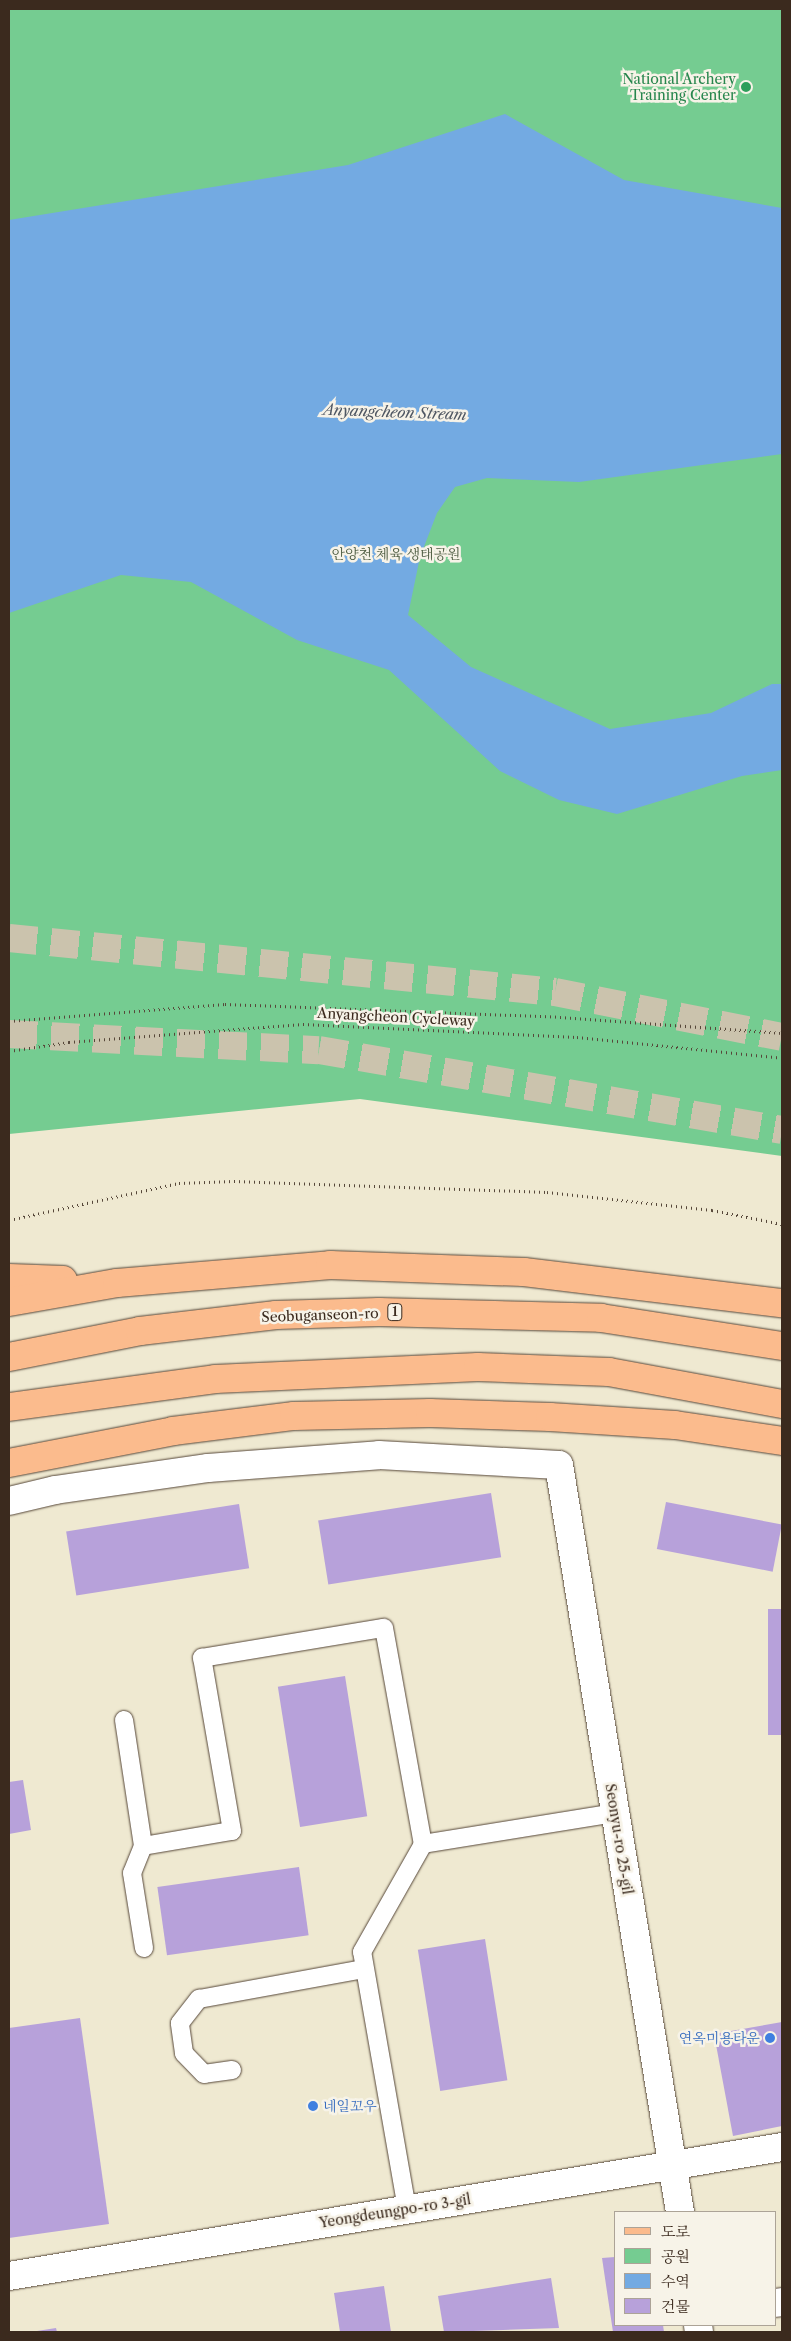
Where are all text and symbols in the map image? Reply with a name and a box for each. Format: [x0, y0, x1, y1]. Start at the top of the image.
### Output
place label: National Archery Training Center [622, 71, 736, 104]
marker: National Archery Training Center [740, 81, 752, 93]
water label: Anyangcheon Stream [323, 401, 467, 423]
park label: 안양천 체육 생태공원 [331, 546, 461, 562]
street label: Anyangcheon Cycleway [317, 1004, 475, 1030]
road number: 1 [386, 1302, 404, 1321]
street label: Seobuganseon-ro [261, 1305, 379, 1325]
street label: Seonyu-ro 25-gil [602, 1782, 636, 1896]
place label: 연옥미용타운 [679, 2030, 760, 2046]
marker: 연옥미용타운 [764, 2032, 776, 2044]
place label: 네일꼬우 [323, 2098, 377, 2114]
marker: 네일꼬우 [307, 2100, 319, 2112]
street label: Yeongdeungpo-ro 3-gil [318, 2191, 472, 2231]
legend [614, 2211, 776, 2326]
text: 도로 [661, 2222, 690, 2241]
text: 공원 [661, 2247, 690, 2266]
text: 수역 [661, 2272, 690, 2291]
text: 건물 [661, 2297, 690, 2316]

